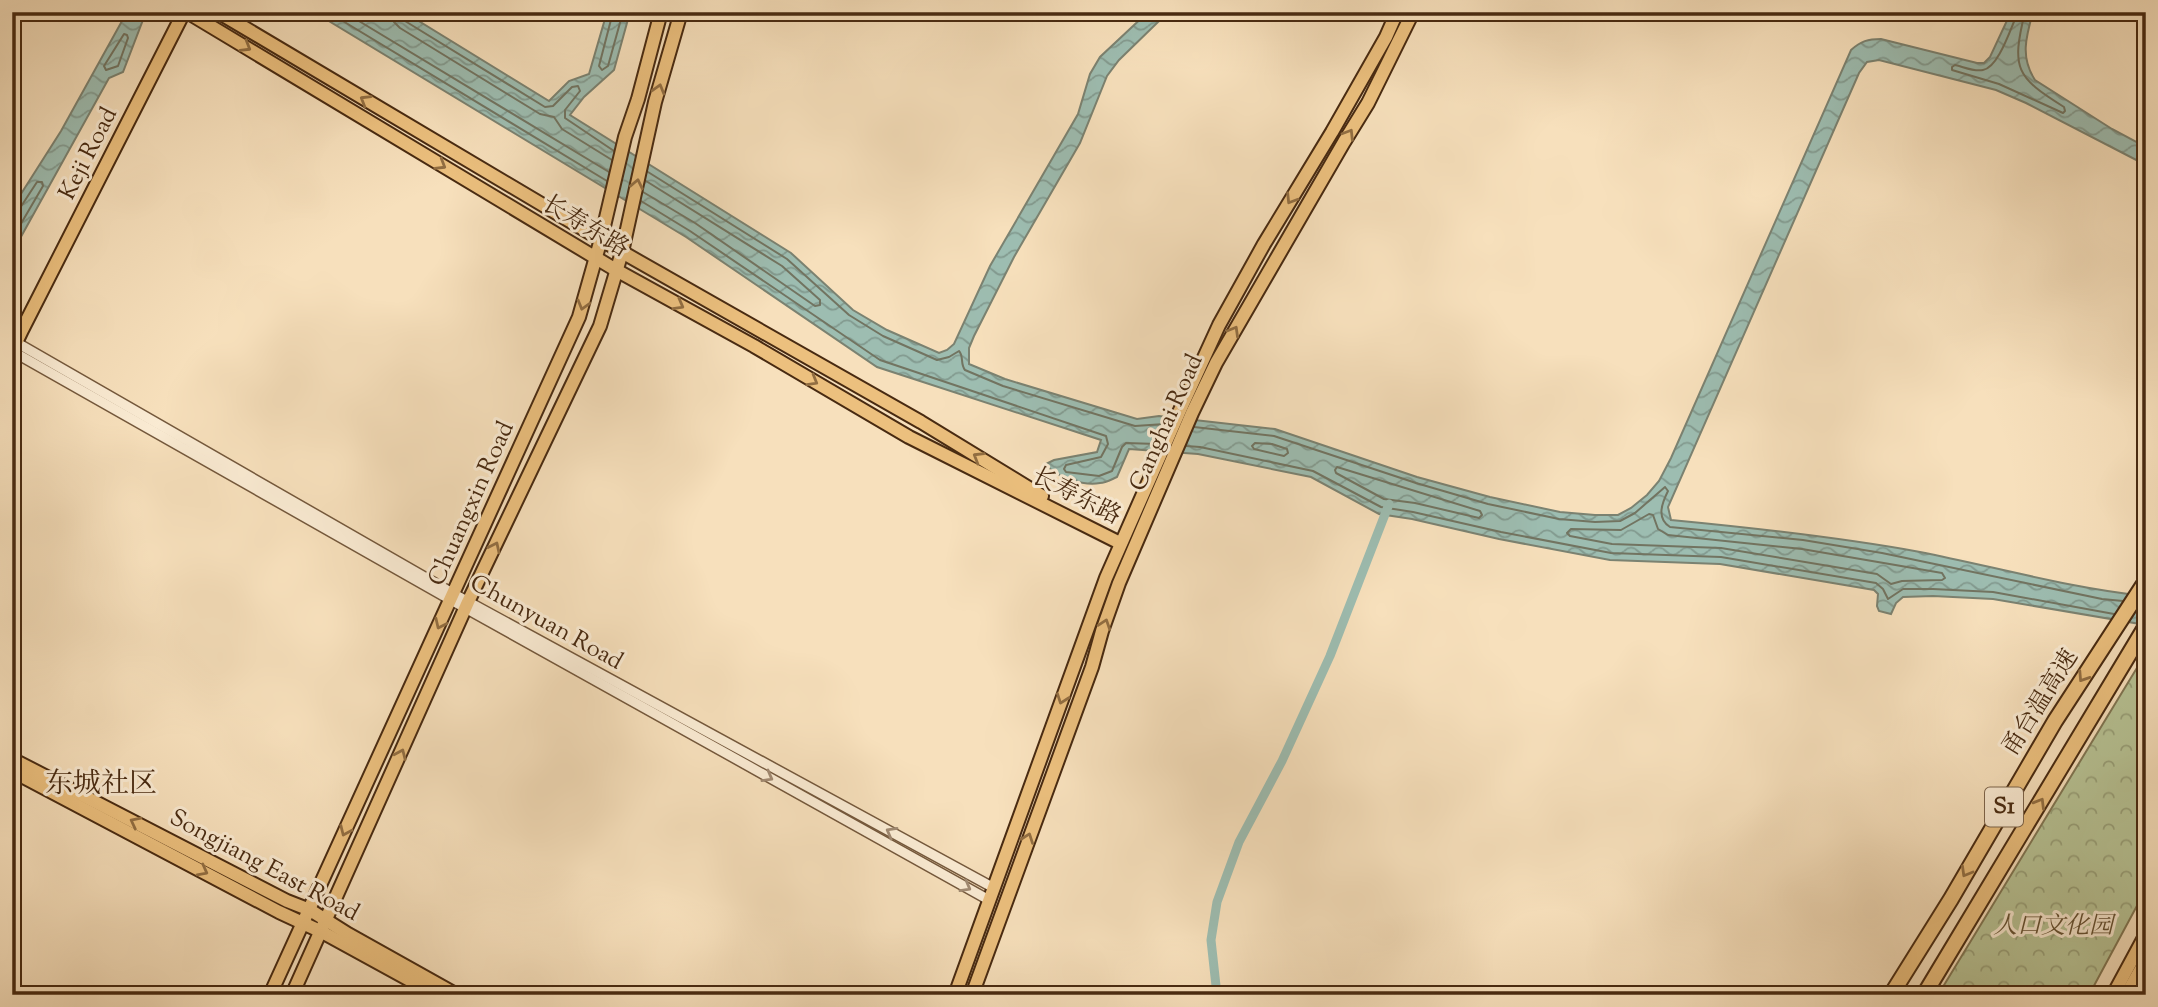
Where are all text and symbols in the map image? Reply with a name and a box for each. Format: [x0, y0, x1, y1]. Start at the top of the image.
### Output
one-way arrow [238, 39, 251, 52]
one-way arrow [651, 83, 666, 95]
one-way arrow [360, 95, 373, 108]
street label: Keji Road [51, 101, 127, 206]
one-way arrow [1340, 129, 1353, 142]
one-way arrow [433, 156, 446, 169]
one-way arrow [629, 178, 644, 190]
street label: 长寿东路 [535, 188, 635, 266]
one-way arrow [1287, 192, 1300, 205]
one-way arrow [672, 297, 684, 310]
one-way arrow [576, 299, 591, 311]
one-way arrow [1226, 326, 1239, 338]
street label: Canghai Road [1122, 349, 1213, 497]
one-way arrow [805, 372, 818, 385]
street label: Chuangxin Road [420, 416, 524, 592]
one-way arrow [973, 452, 986, 465]
street label: 长寿东路 [1026, 460, 1126, 534]
one-way arrow [486, 542, 500, 554]
street label: Chunyuan Road [463, 567, 629, 679]
one-way arrow [434, 617, 448, 630]
one-way arrow [1097, 619, 1111, 631]
street label: 甬台温高速 [1995, 643, 2087, 763]
one-way arrow [2078, 670, 2091, 683]
one-way arrow [1056, 693, 1070, 705]
one-way arrow [393, 749, 407, 761]
district label: 东城社区 [45, 765, 157, 805]
one-way arrow [760, 769, 773, 782]
road number: S1 [1985, 788, 2023, 827]
one-way arrow [2032, 797, 2045, 810]
street label: Songjiang East Road [163, 802, 365, 931]
one-way arrow [130, 817, 142, 831]
one-way arrow [339, 824, 353, 836]
one-way arrow [885, 827, 898, 840]
one-way arrow [1020, 833, 1034, 845]
one-way arrow [195, 863, 208, 877]
one-way arrow [1961, 865, 1974, 878]
one-way arrow [959, 879, 972, 892]
park label: 人口文化园 [1993, 910, 2117, 944]

